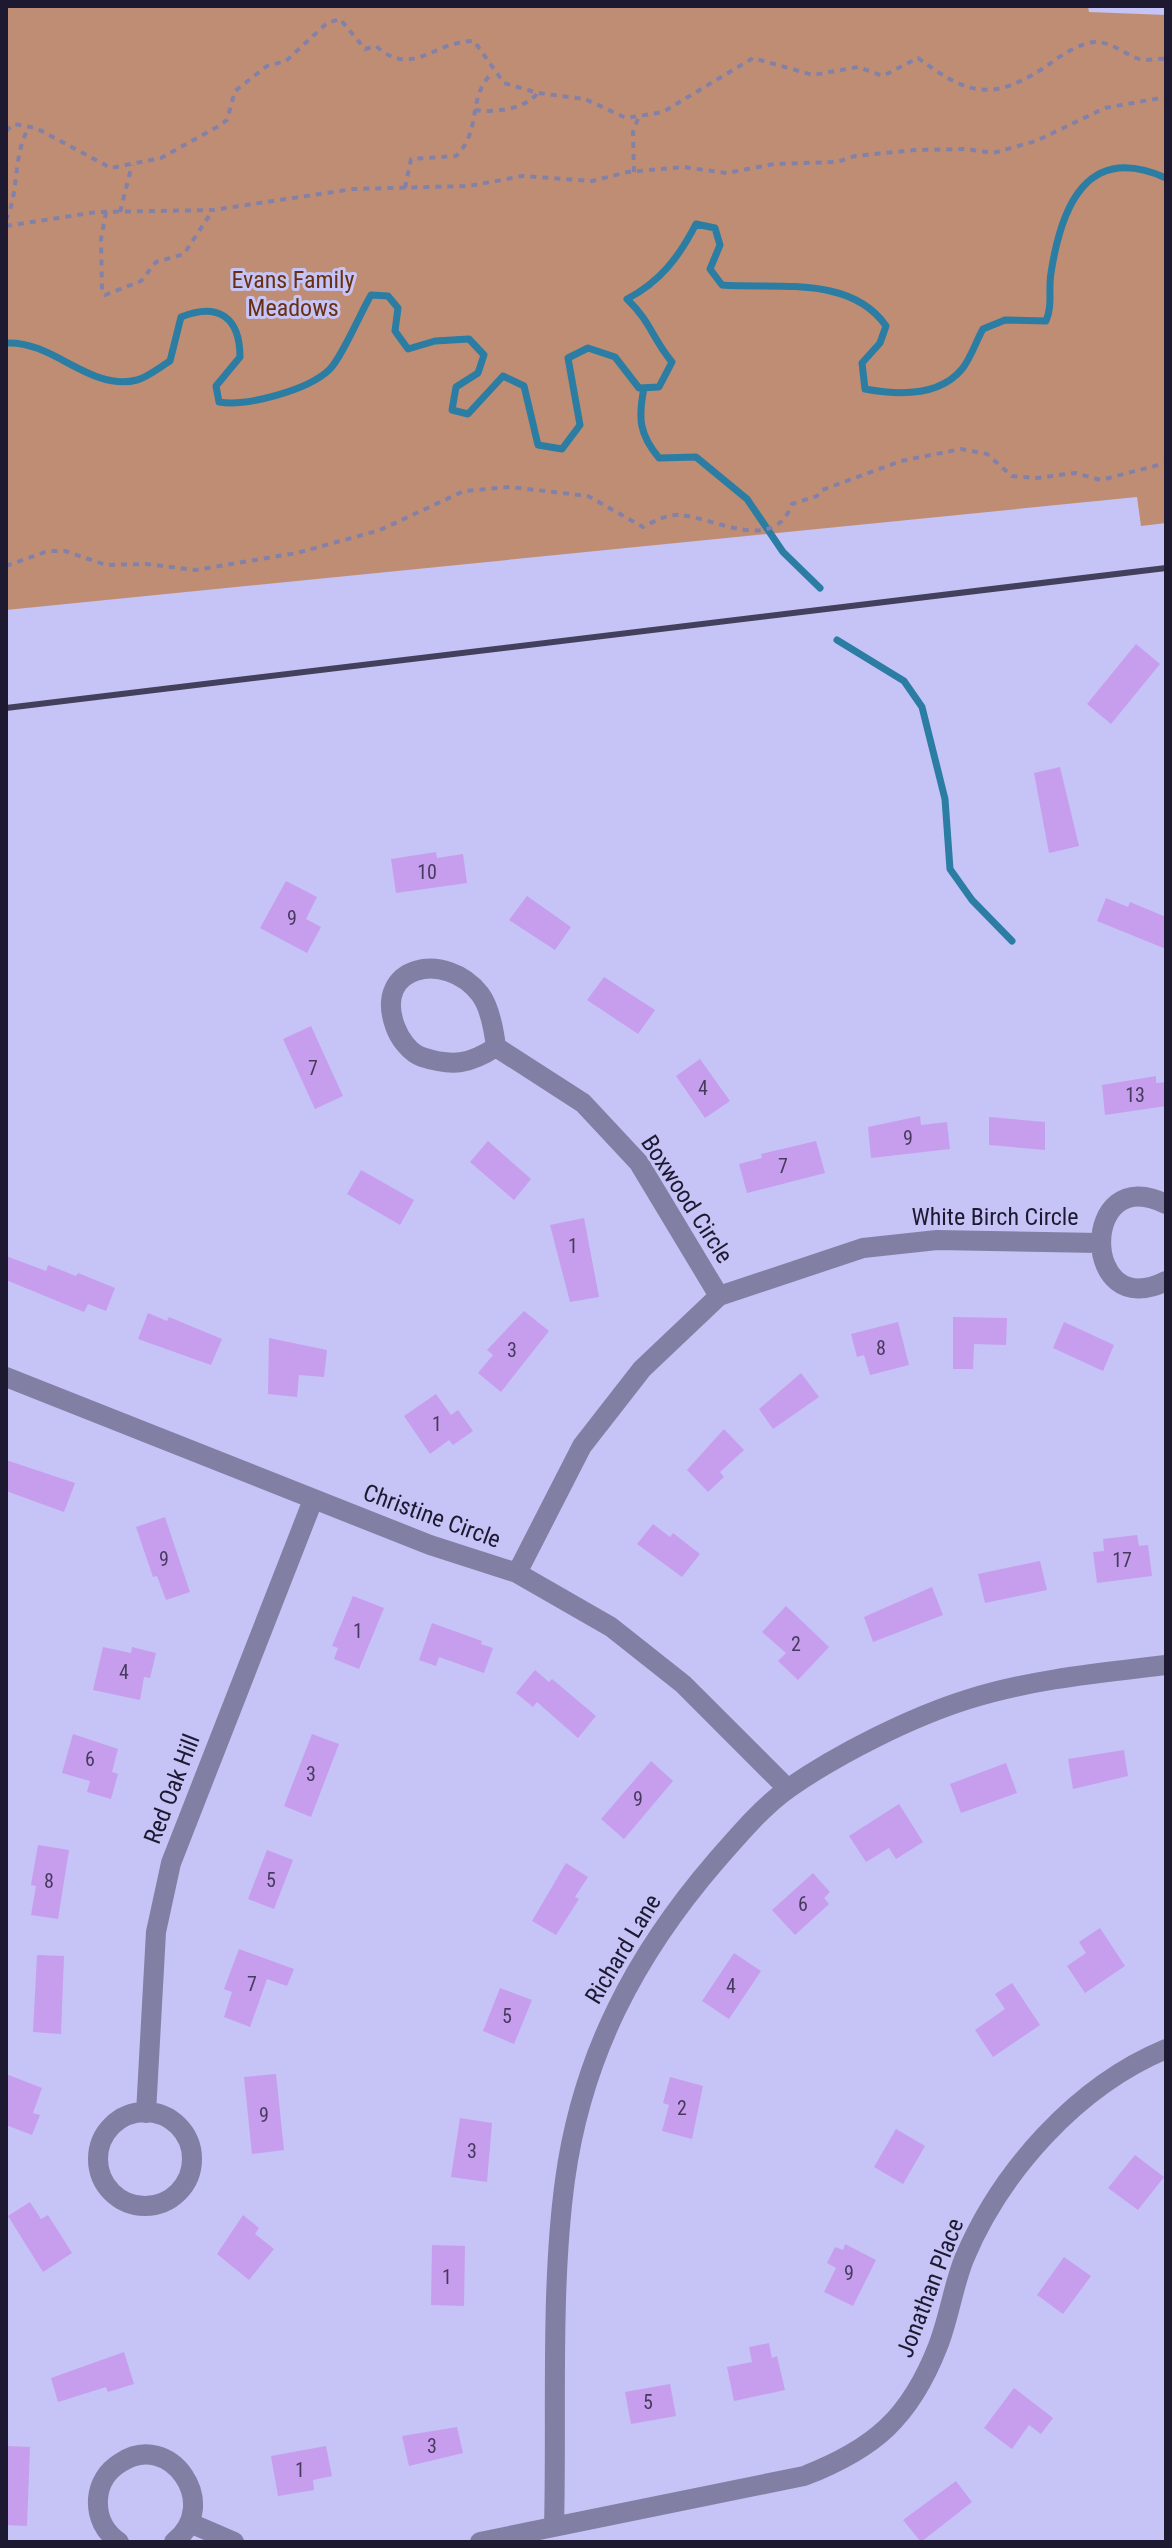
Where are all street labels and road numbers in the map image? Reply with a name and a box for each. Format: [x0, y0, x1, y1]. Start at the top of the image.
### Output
street label: Boxwood Circle [635, 1130, 739, 1268]
street label: White Birch Circle [911, 1203, 1079, 1231]
street label: Christine Circle [360, 1478, 504, 1554]
street label: Red Oak Hill [138, 1730, 206, 1848]
street label: Richard Lane [579, 1889, 667, 2009]
street label: Jonathan Place [891, 2214, 969, 2362]

